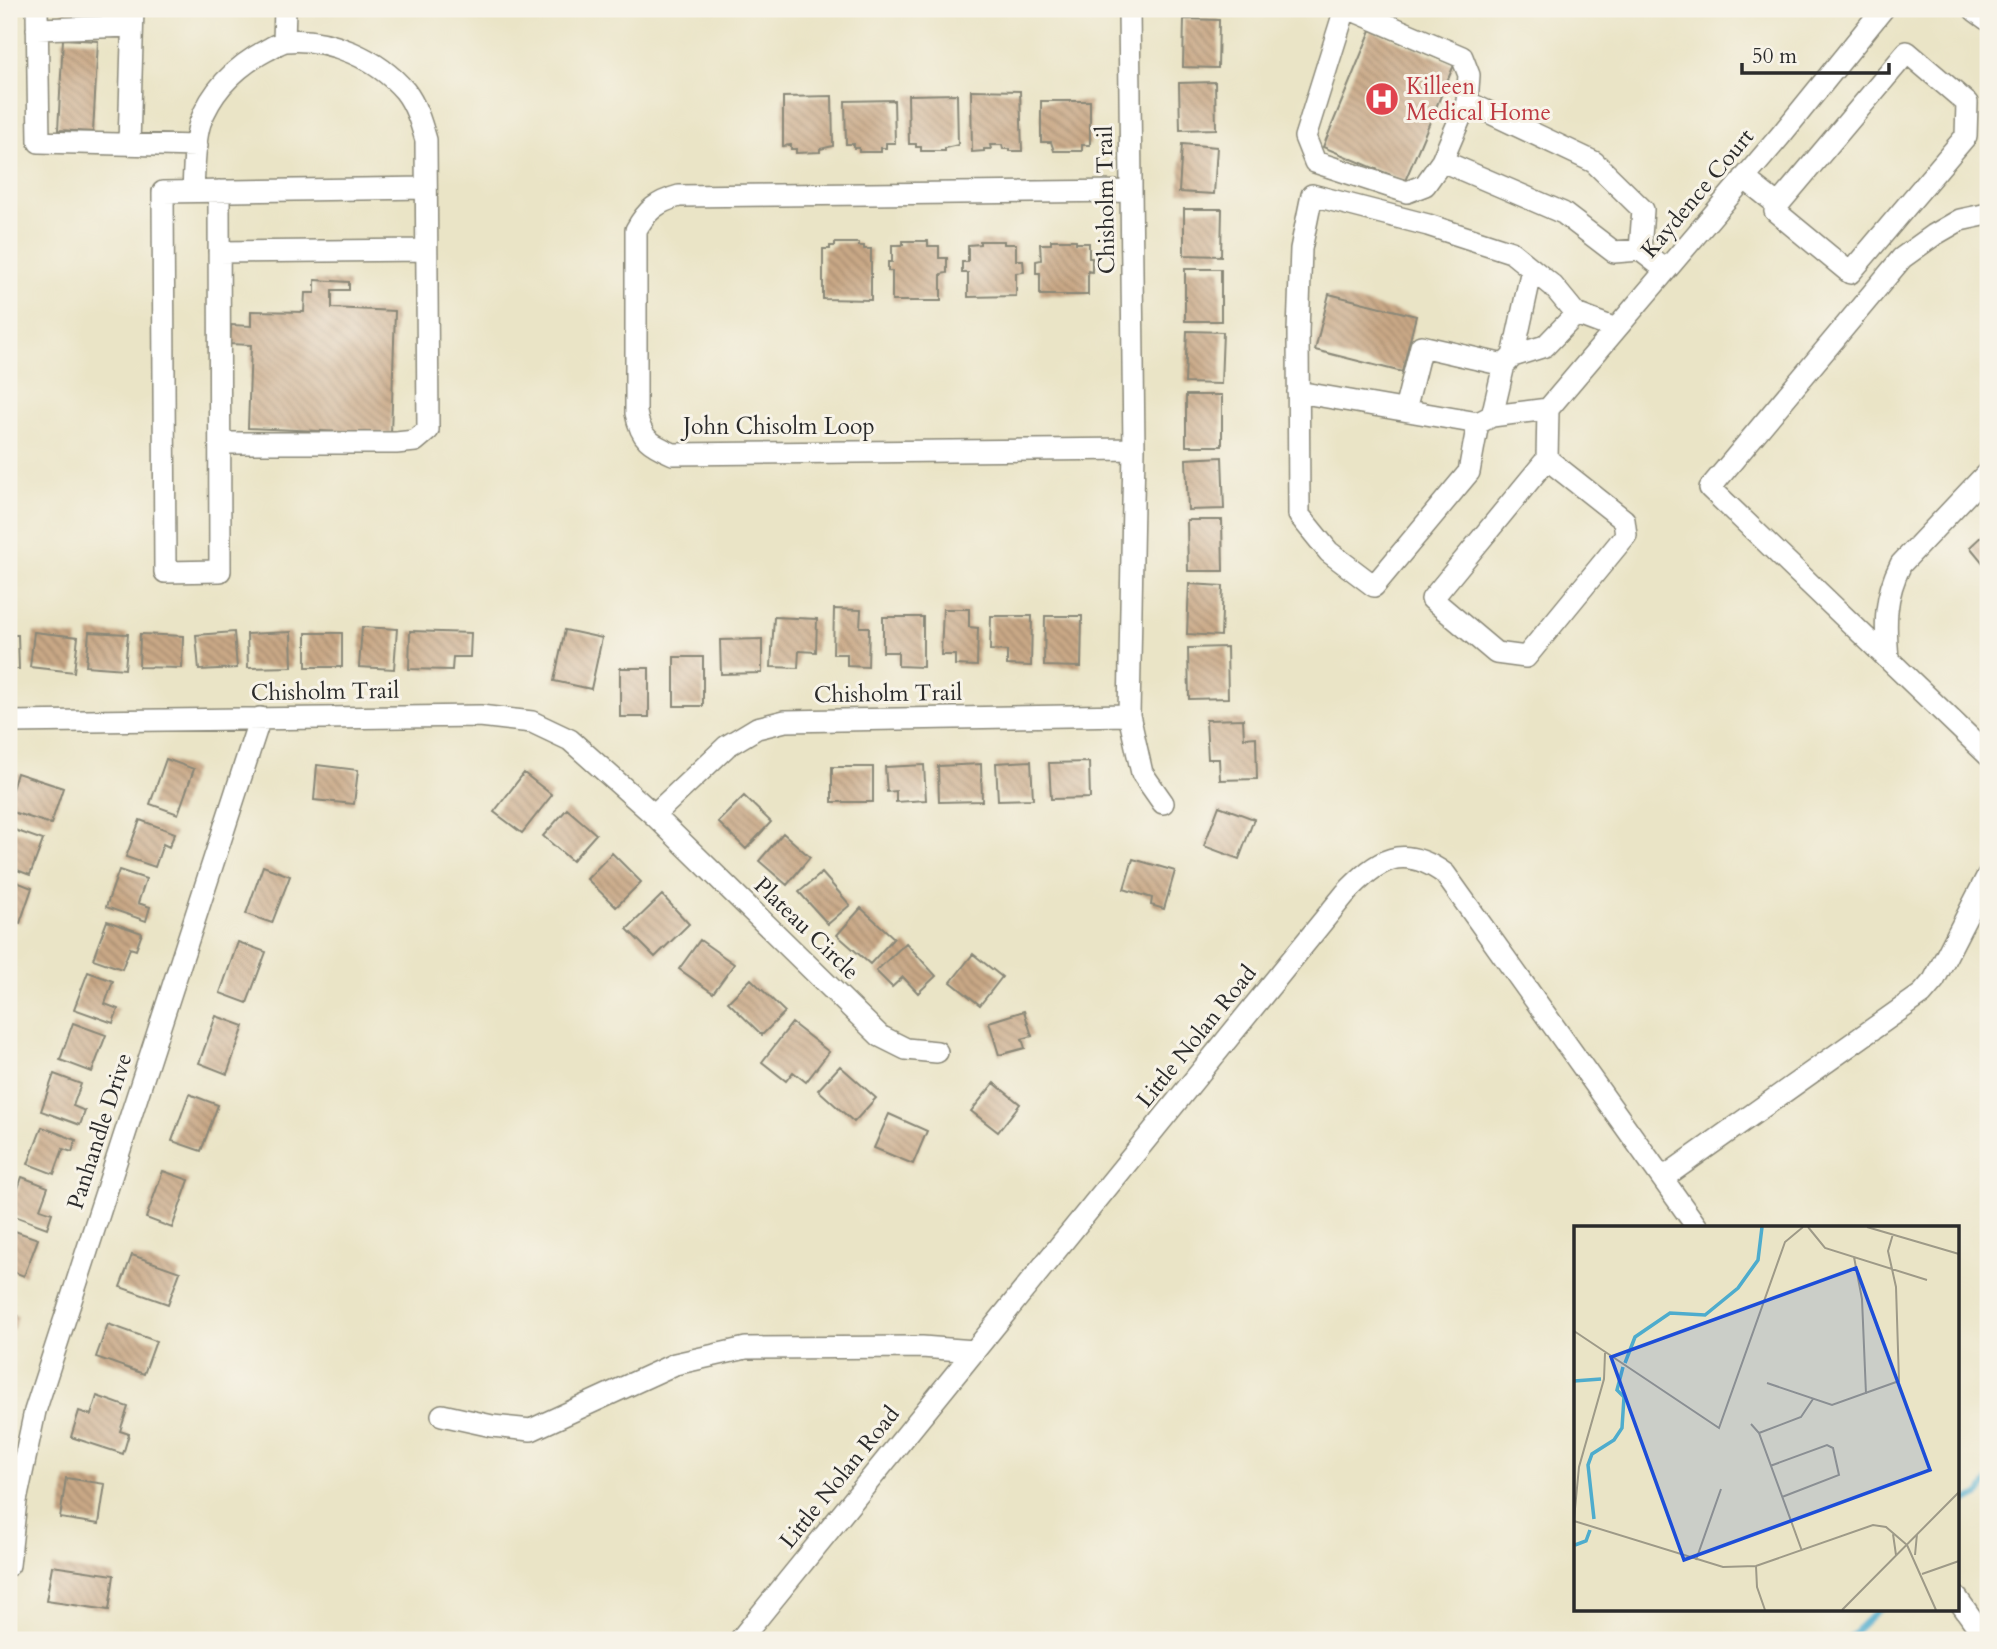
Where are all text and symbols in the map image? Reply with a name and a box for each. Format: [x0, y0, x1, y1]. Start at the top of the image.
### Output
scale bar [1742, 32, 1888, 76]
text: 50 m [1752, 42, 1797, 71]
place label: Killeen Medical Home [1406, 71, 1551, 128]
hospital icon: Killeen Medical Home [1363, 80, 1401, 118]
street label: Kaydence Court [1634, 122, 1761, 265]
street label: Chisholm Trail [1089, 125, 1122, 274]
street label: John Chisolm Loop [680, 411, 875, 442]
street label: Chisholm Trail [251, 675, 400, 708]
street label: Chisholm Trail [814, 677, 963, 710]
street label: Plateau Circle [747, 870, 866, 986]
street label: Little Nolan Road [1129, 958, 1264, 1114]
street label: Panhandle Drive [60, 1049, 139, 1213]
inset map [1574, 1226, 1958, 1610]
street label: Little Nolan Road [772, 1399, 907, 1555]

